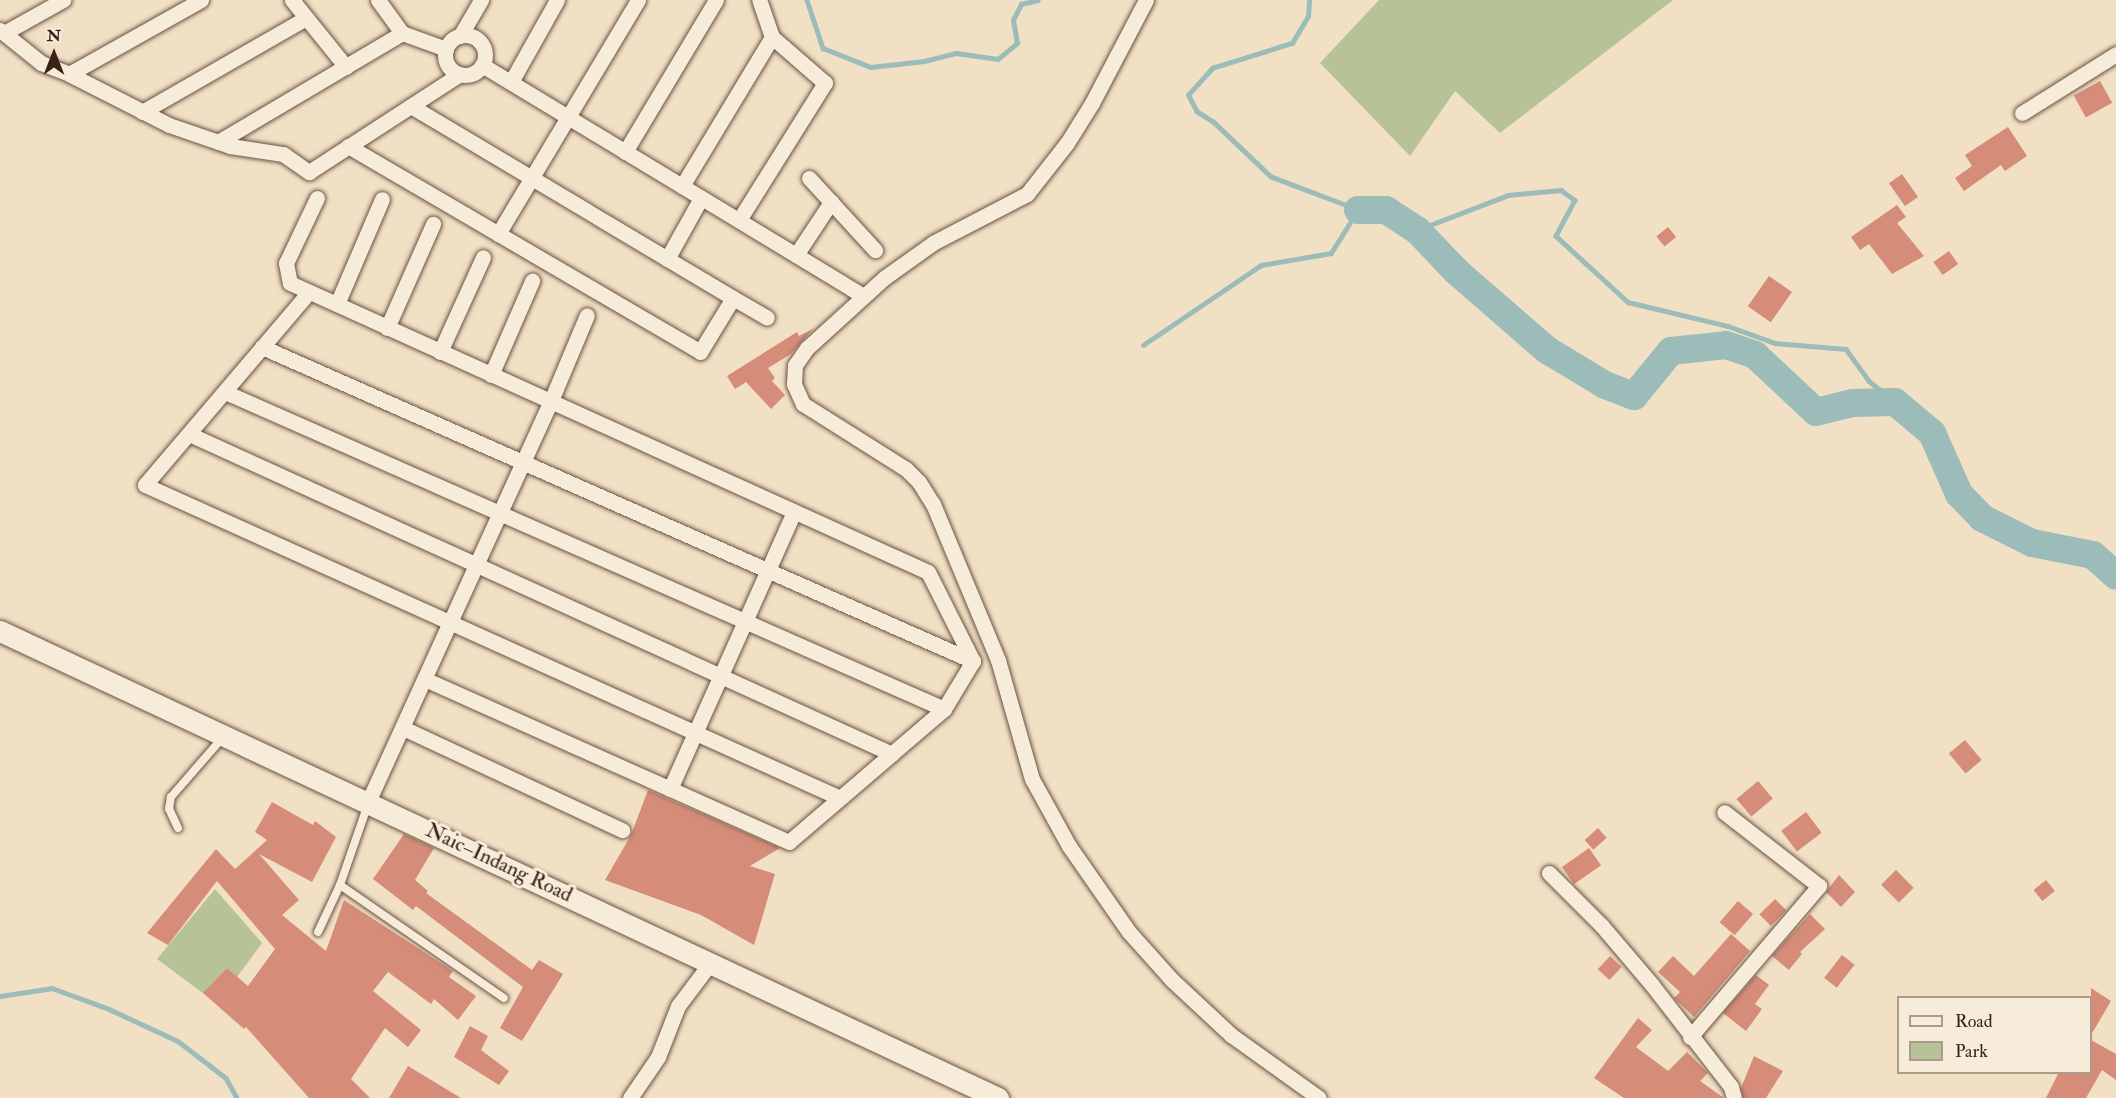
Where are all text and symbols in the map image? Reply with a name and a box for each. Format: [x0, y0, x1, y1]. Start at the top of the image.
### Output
north arrow [24, 24, 84, 84]
text: N [47, 26, 61, 46]
street label: Naic–Indang Road [422, 818, 576, 908]
legend [1897, 996, 2092, 1074]
text: Road [1955, 1010, 1993, 1033]
text: Park [1955, 1040, 1988, 1063]

